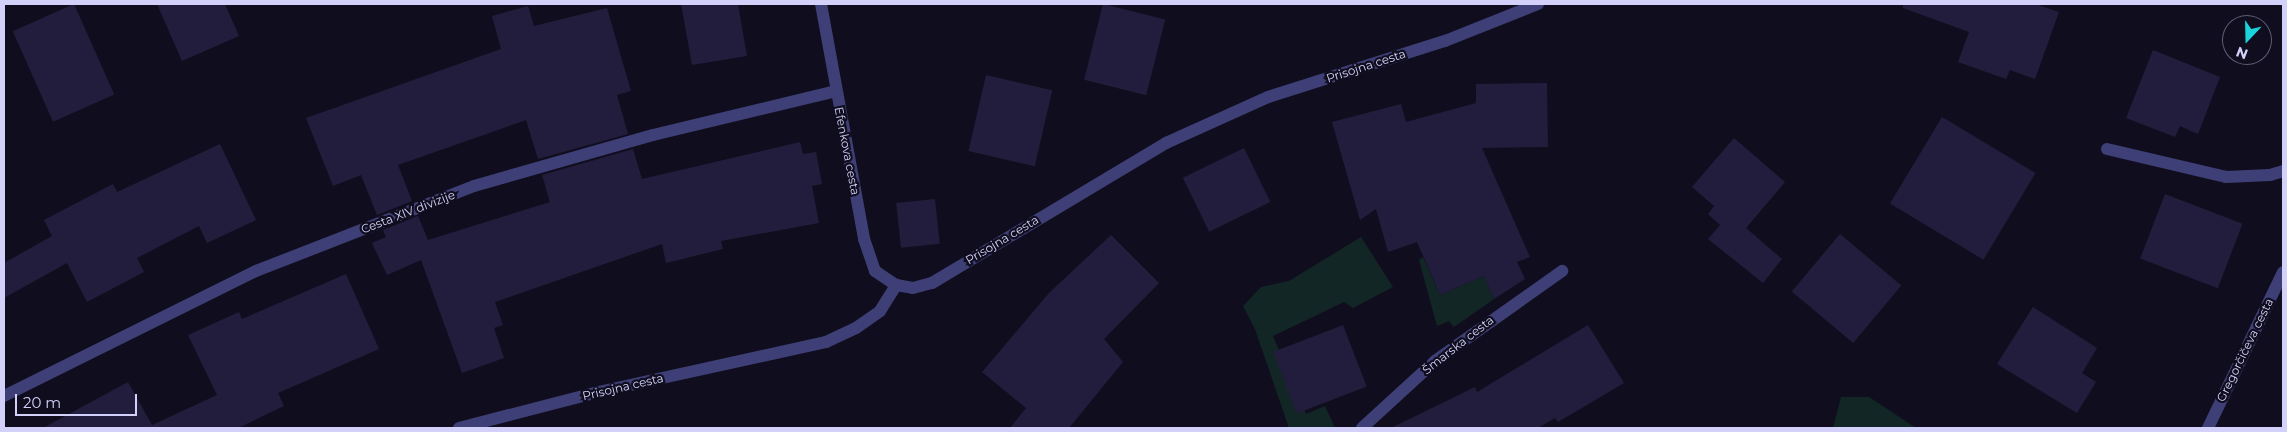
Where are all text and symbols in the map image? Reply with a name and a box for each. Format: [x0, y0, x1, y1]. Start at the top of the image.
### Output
north arrow [2222, 15, 2272, 65]
text: N [2233, 43, 2250, 63]
street label: Prisojna cesta [1324, 46, 1408, 86]
street label: Efenkova cesta [831, 106, 863, 196]
street label: Cesta XIV divizije [359, 187, 457, 237]
street label: Prisojna cesta [963, 213, 1041, 267]
street label: Gregorčičeva cesta [2214, 296, 2276, 404]
street label: Šmarska cesta [1419, 313, 1497, 377]
street label: Prisojna cesta [581, 371, 665, 403]
scale bar [18, 384, 140, 416]
text: 20 m [23, 393, 61, 412]

